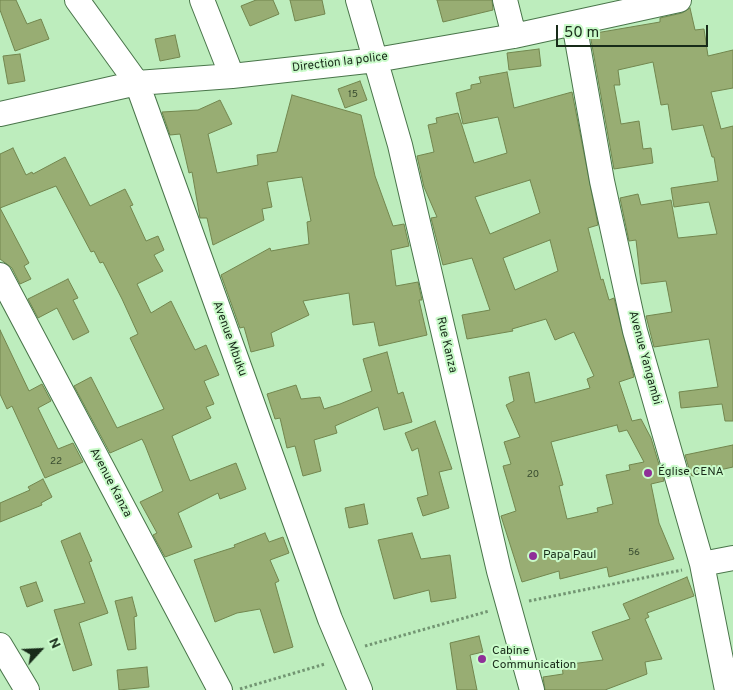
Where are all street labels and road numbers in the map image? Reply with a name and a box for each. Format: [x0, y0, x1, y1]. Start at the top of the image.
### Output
street label: Direction la police [291, 50, 389, 76]
street label: Avenue Mbuku [209, 299, 249, 379]
street label: Avenue Yangambi [625, 310, 663, 406]
street label: Rue Kanza [433, 316, 459, 374]
street label: Avenue Kanza [86, 446, 134, 520]

